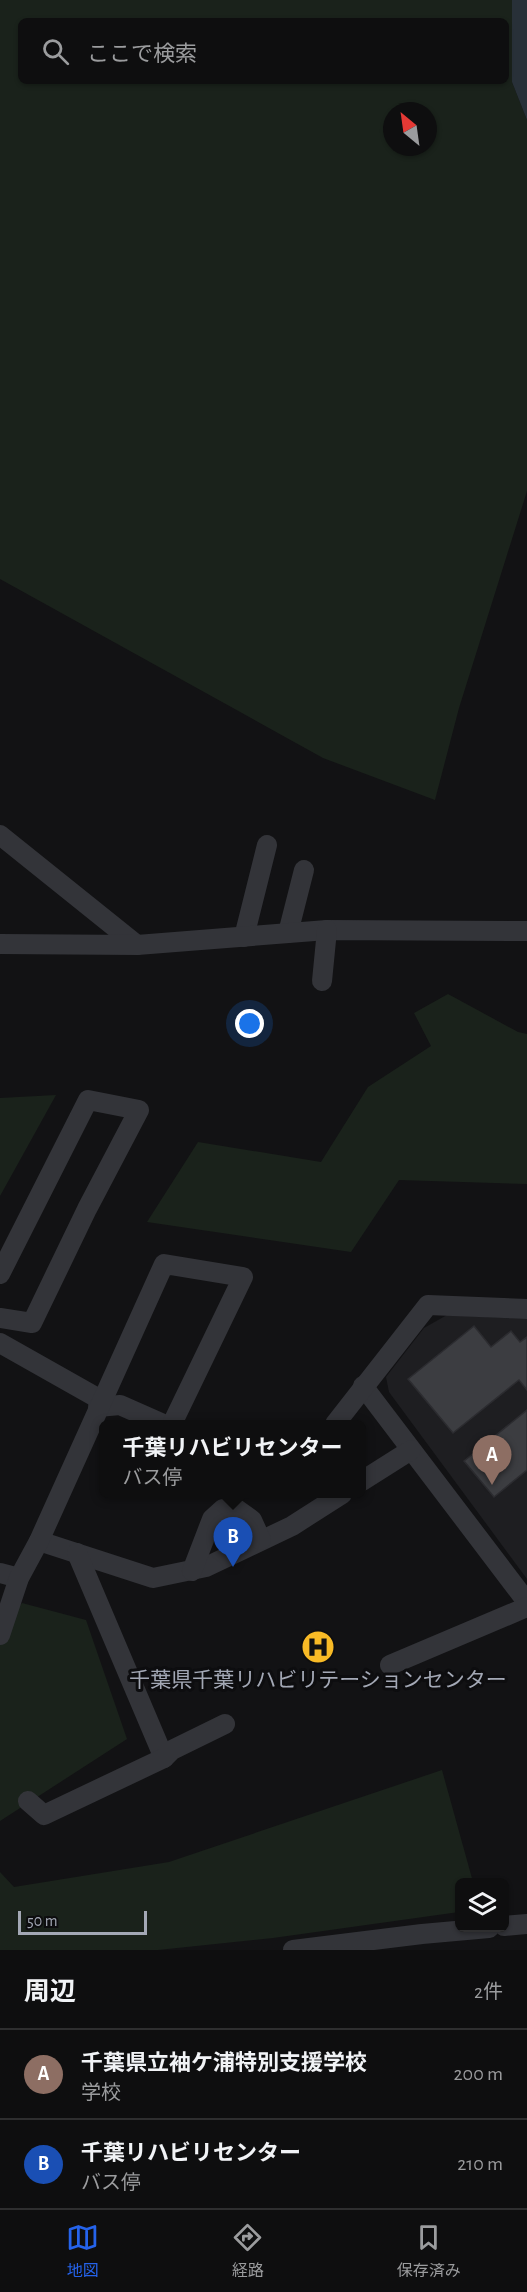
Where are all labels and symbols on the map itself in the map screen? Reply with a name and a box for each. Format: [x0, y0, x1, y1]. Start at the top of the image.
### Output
north arrow [383, 102, 437, 156]
your location [235, 1009, 264, 1038]
pin: A [472, 1436, 512, 1485]
pin: B [214, 1518, 252, 1567]
hospital icon: 千葉県千葉リハビリテーションセンター [300, 1629, 336, 1665]
place label: 千葉県千葉リハビリテーションセンター [129, 1669, 507, 1691]
scale bar [18, 1908, 147, 1936]

